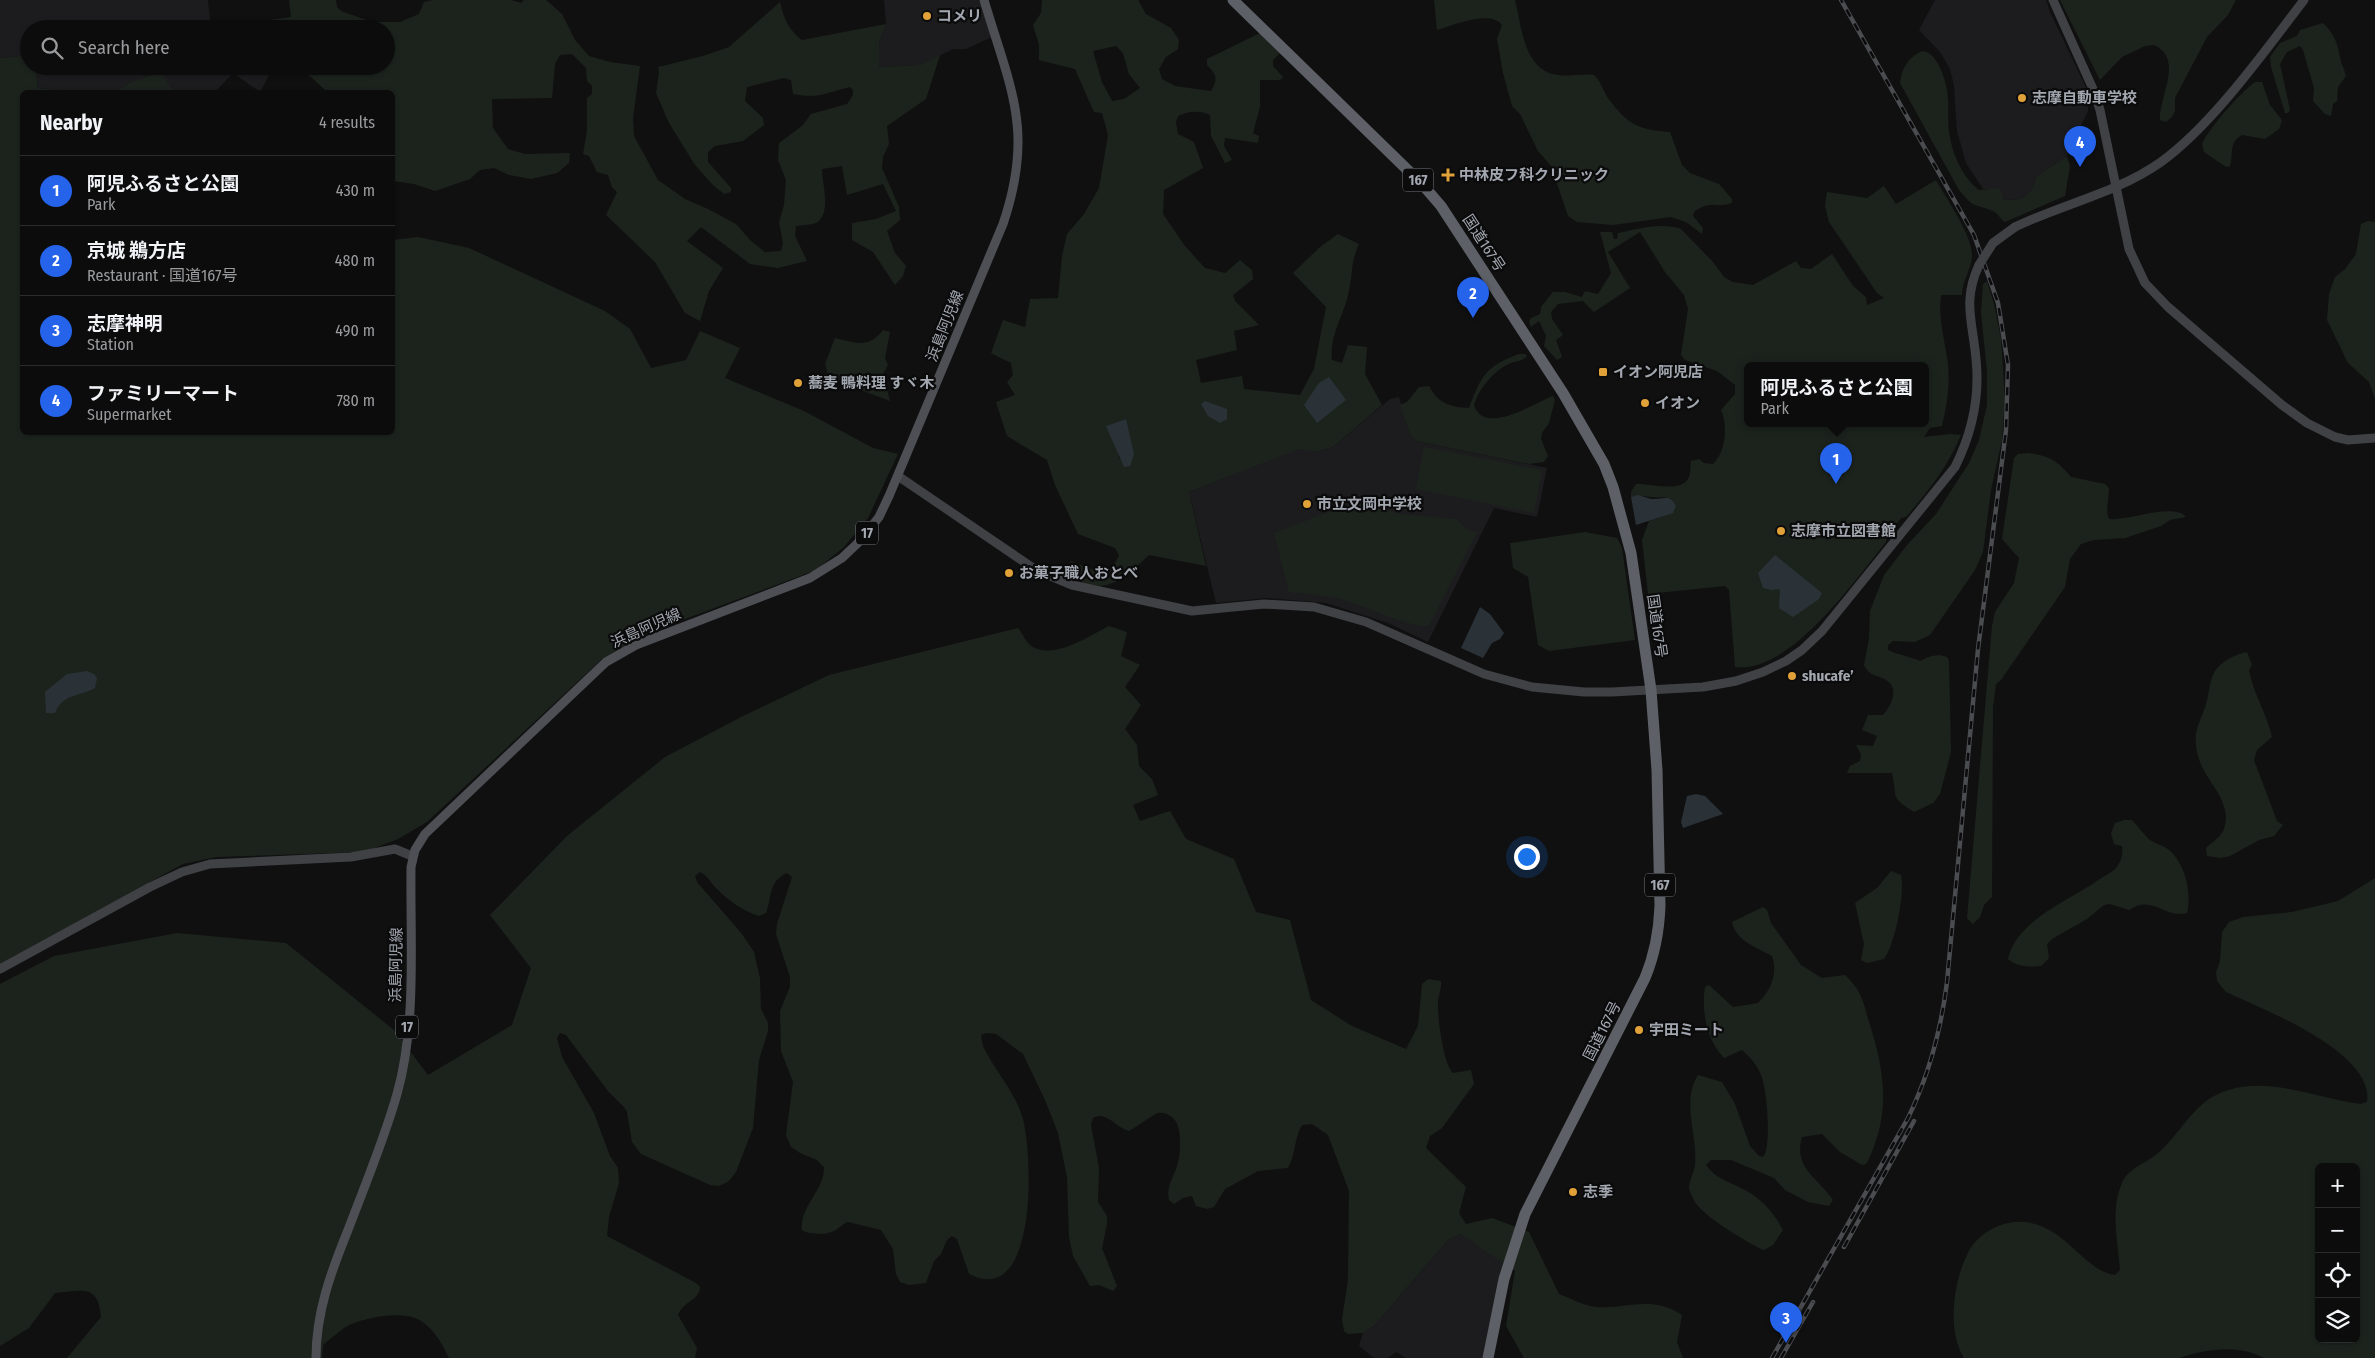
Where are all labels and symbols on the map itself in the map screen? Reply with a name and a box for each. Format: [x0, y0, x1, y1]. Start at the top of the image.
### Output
place label: コメリ [937, 7, 982, 25]
marker: コメリ [921, 10, 933, 22]
place label: 志摩自動車学校 [2032, 89, 2137, 107]
marker: 志摩自動車学校 [2016, 92, 2028, 104]
pin: 4 [2064, 126, 2096, 167]
place label: 中林皮フ科クリニック [1459, 166, 1609, 184]
road number: 167 [1403, 168, 1433, 192]
marker: 中林皮フ科クリニック [1441, 168, 1455, 182]
street label: 国道167号 [1459, 211, 1509, 275]
pin: 2 [1457, 277, 1489, 318]
street label: 浜島阿児線 [923, 288, 967, 364]
place label: イオン阿児店 [1613, 363, 1703, 381]
marker: イオン阿児店 [1597, 366, 1609, 378]
place label: 蕎麦 鴨料理 すヾ木 [808, 374, 934, 392]
marker: 蕎麦 鴨料理 すヾ木 [792, 377, 804, 389]
place label: イオン [1655, 394, 1700, 412]
marker: イオン [1639, 397, 1651, 409]
pin: 1 [1820, 443, 1852, 484]
place label: 市立文岡中学校 [1317, 495, 1422, 513]
marker: 市立文岡中学校 [1301, 498, 1313, 510]
road number: 17 [856, 522, 878, 544]
place label: 志摩市立図書館 [1791, 522, 1896, 540]
marker: 志摩市立図書館 [1775, 525, 1787, 537]
place label: お菓子職人おとべ [1019, 564, 1138, 582]
marker: お菓子職人おとべ [1003, 567, 1015, 579]
street label: 国道167号 [1644, 593, 1670, 659]
street label: 浜島阿児線 [608, 605, 684, 651]
place label: shucafe’ [1802, 667, 1854, 685]
marker: shucafe’ [1786, 670, 1798, 682]
your location [1514, 844, 1540, 870]
road number: 167 [1645, 874, 1675, 896]
street label: 浜島阿児線 [386, 927, 406, 1003]
street label: 国道167号 [1579, 998, 1625, 1064]
road number: 17 [396, 1016, 418, 1038]
place label: 宇田ミート [1649, 1021, 1724, 1039]
marker: 宇田ミート [1633, 1024, 1645, 1036]
place label: 志季 [1583, 1183, 1613, 1201]
marker: 志季 [1567, 1186, 1579, 1198]
pin: 3 [1770, 1302, 1802, 1343]

